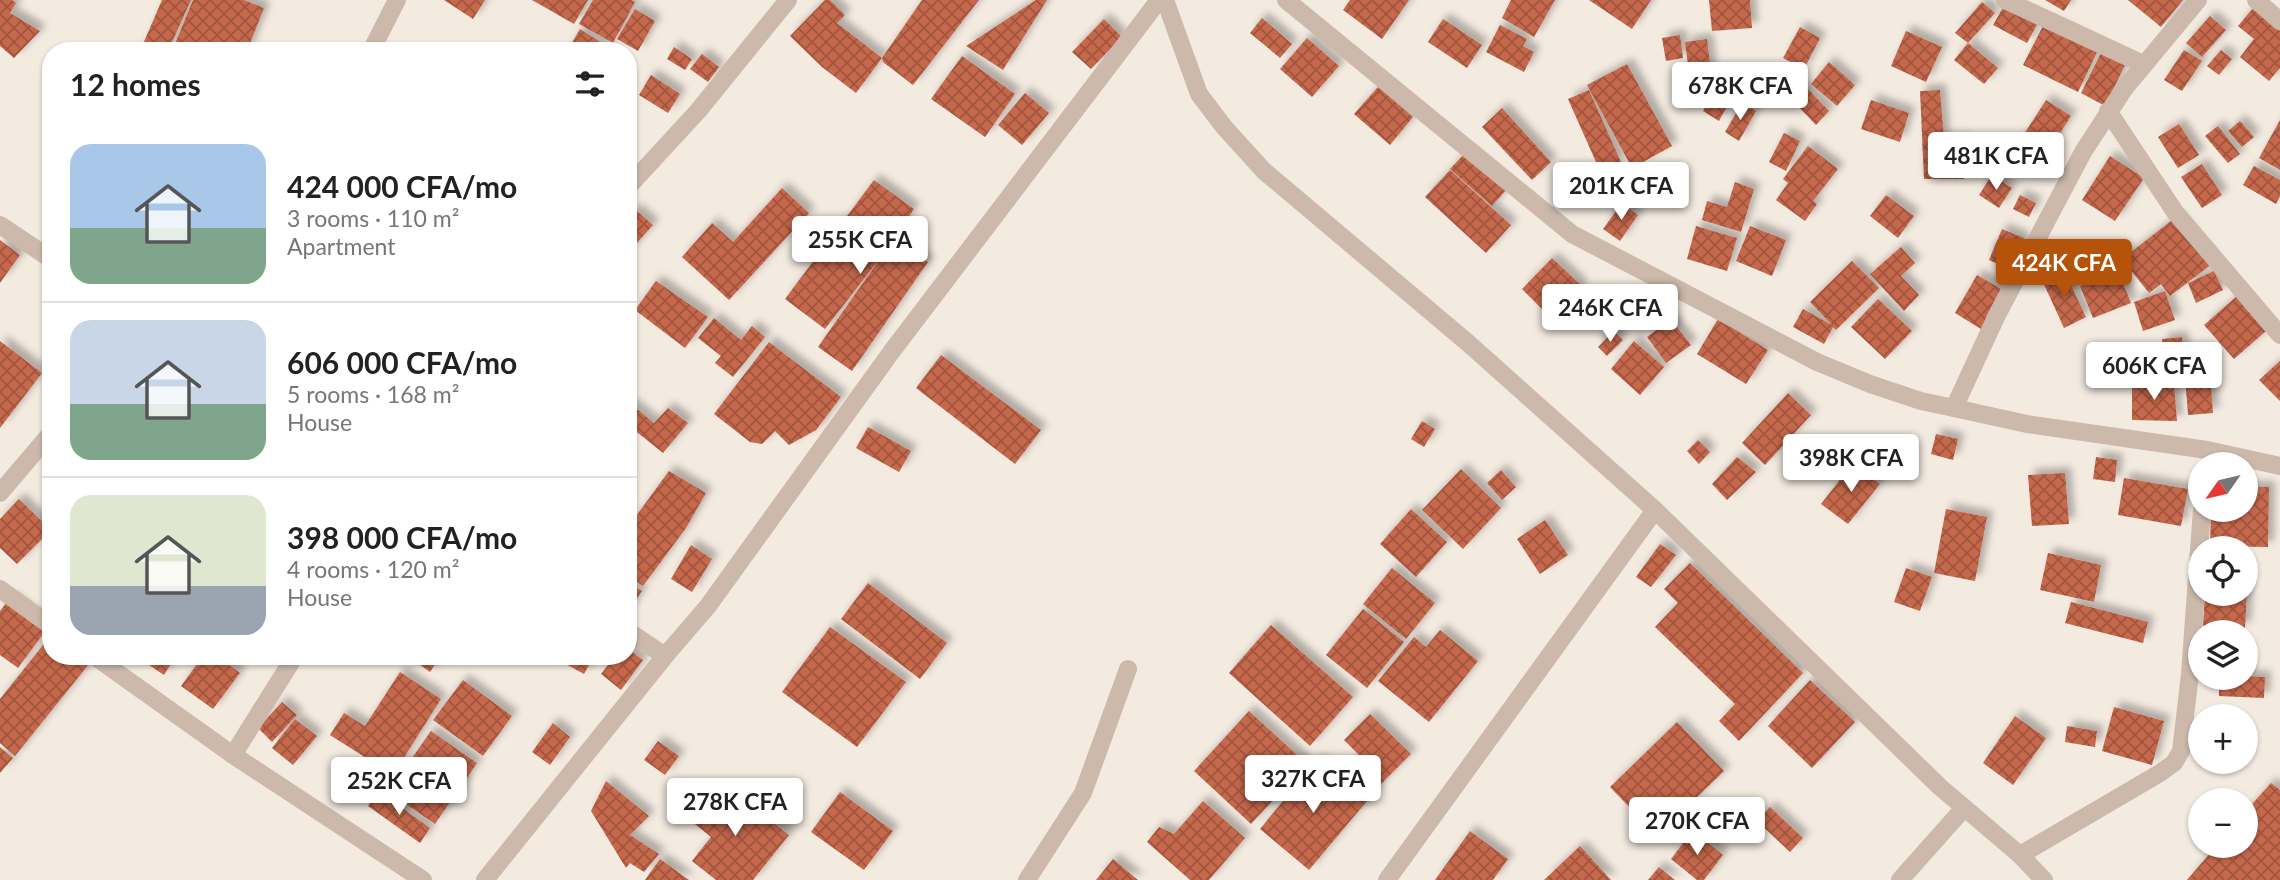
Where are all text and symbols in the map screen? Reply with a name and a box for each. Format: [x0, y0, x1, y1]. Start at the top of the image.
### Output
pin: 678K CFA [1668, 62, 1812, 122]
icon: filters [571, 65, 609, 103]
text: 12 homes [70, 66, 201, 102]
text: 678K CFA [1688, 71, 1792, 99]
pin: 481K CFA [1924, 132, 2068, 192]
text: 481K CFA [1944, 141, 2048, 169]
pin: 201K CFA [1549, 162, 1693, 222]
text: 424 000 CFA/mo [287, 168, 517, 204]
text: 201K CFA [1569, 171, 1673, 199]
icon: home [126, 172, 210, 256]
text: 3 rooms · 110 m² [287, 204, 459, 232]
pin: 255K CFA [788, 216, 932, 276]
text: 255K CFA [808, 225, 912, 253]
text: Apartment [287, 232, 395, 260]
pin: 424K CFA [1992, 240, 2136, 299]
text: 424K CFA [2012, 248, 2116, 276]
pin: 246K CFA [1538, 284, 1682, 344]
text: 246K CFA [1558, 293, 1662, 321]
pin: 606K CFA [2082, 342, 2226, 402]
text: 606 000 CFA/mo [287, 344, 517, 380]
icon: home [126, 348, 210, 432]
text: 606K CFA [2102, 351, 2206, 379]
text: 5 rooms · 168 m² [287, 380, 459, 408]
text: House [287, 408, 352, 436]
pin: 398K CFA [1779, 434, 1923, 494]
text: 398K CFA [1799, 443, 1903, 471]
north arrow [2188, 452, 2258, 522]
map controls [2188, 452, 2258, 858]
text: 398 000 CFA/mo [287, 519, 517, 555]
icon: home [126, 523, 210, 607]
button: locate [2188, 536, 2258, 606]
text: 4 rooms · 120 m² [287, 555, 459, 583]
text: House [287, 583, 352, 611]
button: layers [2188, 620, 2258, 690]
button: + [2188, 704, 2258, 774]
pin: 327K CFA [1241, 756, 1385, 815]
pin: 252K CFA [327, 758, 471, 817]
text: 327K CFA [1261, 764, 1365, 792]
text: 252K CFA [347, 766, 451, 794]
pin: 278K CFA [663, 778, 807, 838]
text: 278K CFA [683, 787, 787, 815]
button: − [2188, 788, 2258, 858]
pin: 270K CFA [1625, 798, 1769, 857]
text: 270K CFA [1645, 806, 1749, 834]

